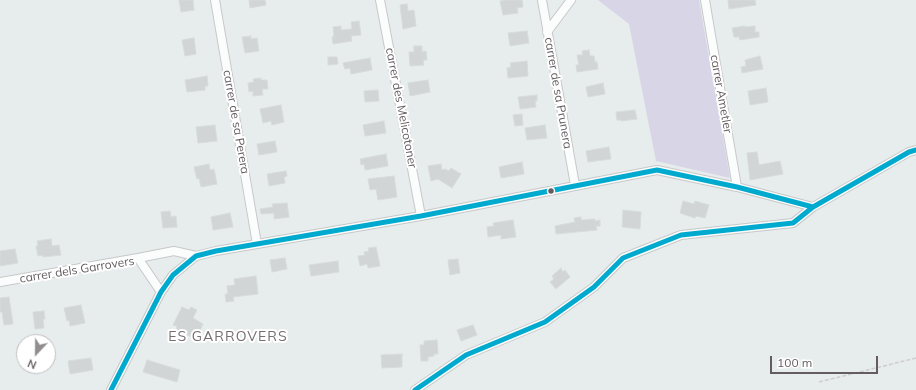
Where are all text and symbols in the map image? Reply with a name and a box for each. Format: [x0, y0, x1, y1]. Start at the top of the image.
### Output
street label: carrer de sa Prunera [541, 36, 575, 150]
street label: carrer des Melicotoner [382, 46, 420, 170]
street label: carrer Ametler [707, 54, 735, 134]
street label: carrer de sa Perera [220, 69, 252, 175]
unlabelled marker [546, 186, 556, 196]
street label: carrer dels Garrovers [19, 254, 135, 286]
district label: ES GARROVERS [168, 329, 288, 345]
north arrow [16, 334, 56, 374]
scale bar [772, 348, 880, 374]
text: 100 m [777, 355, 812, 370]
text: N [25, 356, 38, 372]

